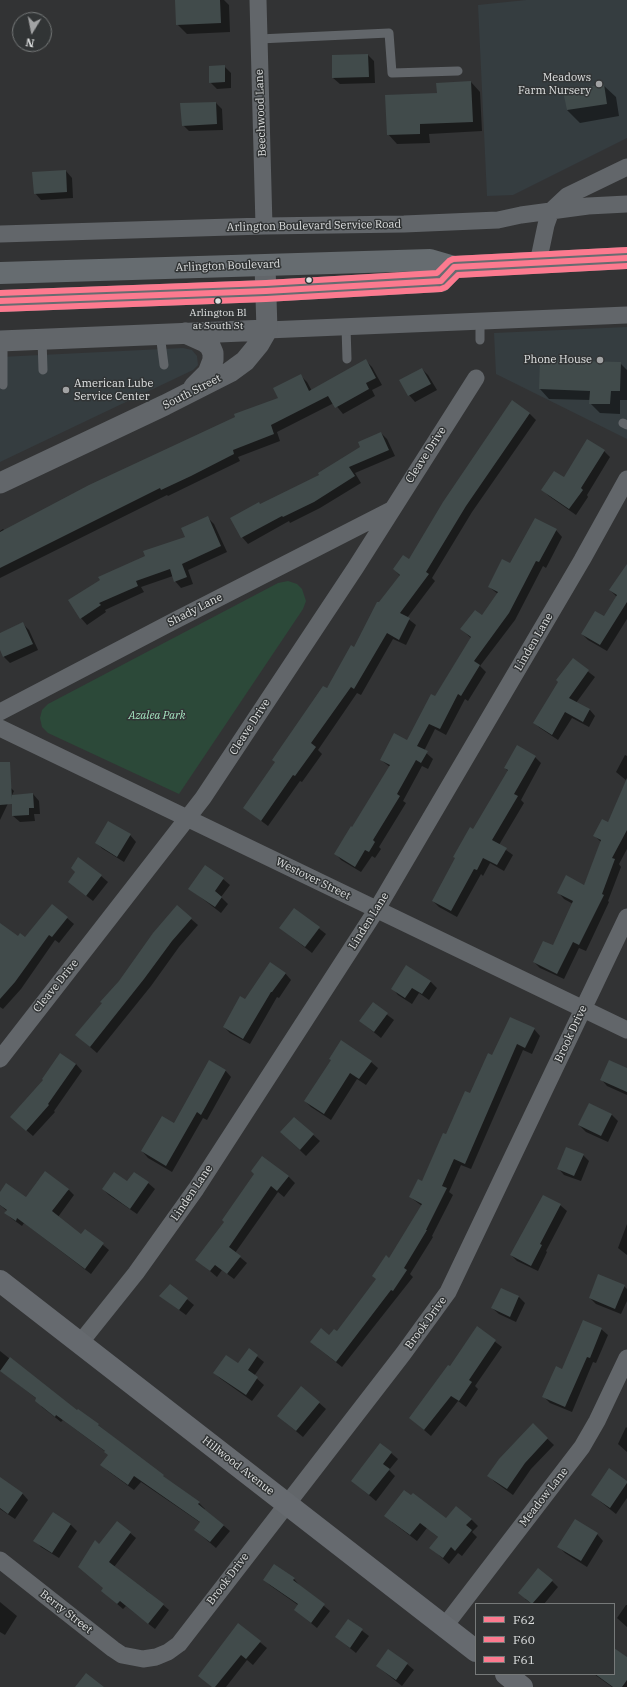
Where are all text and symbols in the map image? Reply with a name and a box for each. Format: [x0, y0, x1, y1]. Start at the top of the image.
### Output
north arrow [12, 12, 52, 52]
text: N [25, 35, 36, 50]
street label: Beechwood Lane [253, 69, 269, 157]
place label: Meadows Farm Nursery [518, 71, 591, 97]
marker: Meadows Farm Nursery [594, 79, 604, 89]
street label: Arlington Boulevard Service Road [227, 218, 401, 234]
street label: Arlington Boulevard [175, 258, 281, 274]
unlabelled marker [304, 275, 314, 285]
marker: Arlington Bl at South St [213, 296, 223, 306]
place label: Arlington Bl at South St [190, 307, 246, 330]
place label: Phone House [524, 353, 592, 367]
marker: Phone House [595, 355, 605, 365]
street label: South Street [161, 372, 223, 412]
place label: American Lube Service Center [74, 377, 153, 403]
marker: American Lube Service Center [61, 385, 71, 395]
street label: Cleave Drive [403, 424, 449, 486]
street label: Shady Lane [165, 591, 225, 629]
street label: Linden Lane [512, 611, 556, 673]
street label: Cleave Drive [227, 696, 273, 758]
park label: Azalea Park [128, 709, 186, 723]
street label: Westover Street [274, 855, 352, 903]
street label: Linden Lane [346, 890, 392, 952]
street label: Cleave Drive [31, 957, 81, 1015]
street label: Brook Drive [552, 1003, 590, 1065]
street label: Linden Lane [168, 1163, 216, 1223]
street label: Brook Drive [403, 1294, 449, 1352]
street label: Hillwood Avenue [199, 1434, 277, 1498]
street label: Meadow Lane [517, 1465, 571, 1529]
street label: Brook Drive [204, 1550, 252, 1608]
street label: Berry Street [37, 1588, 95, 1636]
legend [475, 1603, 615, 1675]
text: F62 [513, 1612, 535, 1627]
text: F60 [513, 1632, 535, 1647]
text: F61 [513, 1652, 535, 1667]

